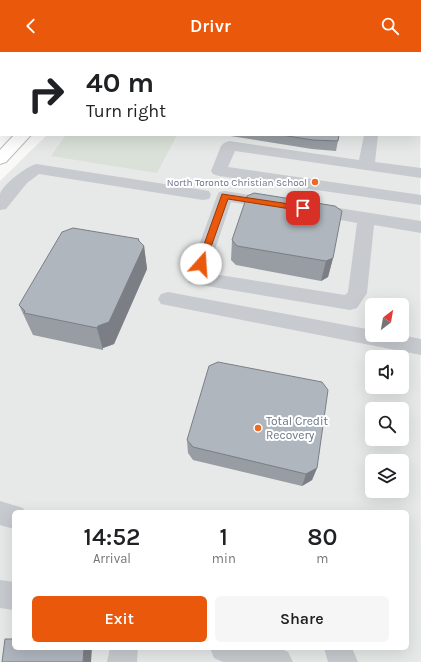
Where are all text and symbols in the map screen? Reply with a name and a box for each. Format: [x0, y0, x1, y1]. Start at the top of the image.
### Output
icon: back [20, 15, 42, 37]
text: Drivr [190, 15, 231, 37]
icon: search [379, 15, 401, 37]
text: 40 m [86, 66, 154, 99]
icon: right [20, 68, 72, 120]
text: Turn right [86, 100, 166, 122]
place label: North Toronto Christian School [167, 177, 307, 189]
marker: North Toronto Christian School [310, 177, 320, 187]
pin [286, 191, 320, 225]
icon: arrive [292, 197, 314, 219]
position arrow [180, 243, 222, 285]
north arrow [365, 298, 409, 342]
map controls [365, 298, 409, 498]
button: sound [365, 350, 409, 394]
button: search [365, 402, 409, 446]
place label: Total Credit Recovery [266, 414, 328, 442]
marker: Total Credit Recovery [253, 423, 263, 433]
button: layers [365, 454, 409, 498]
text: 14:52 [84, 523, 140, 551]
text: 1 [220, 523, 228, 551]
text: 80 [307, 523, 337, 551]
text: Arrival [93, 551, 131, 566]
text: min [212, 551, 236, 566]
text: m [316, 551, 328, 566]
button: Exit [32, 596, 207, 642]
button: Share [215, 596, 389, 642]

